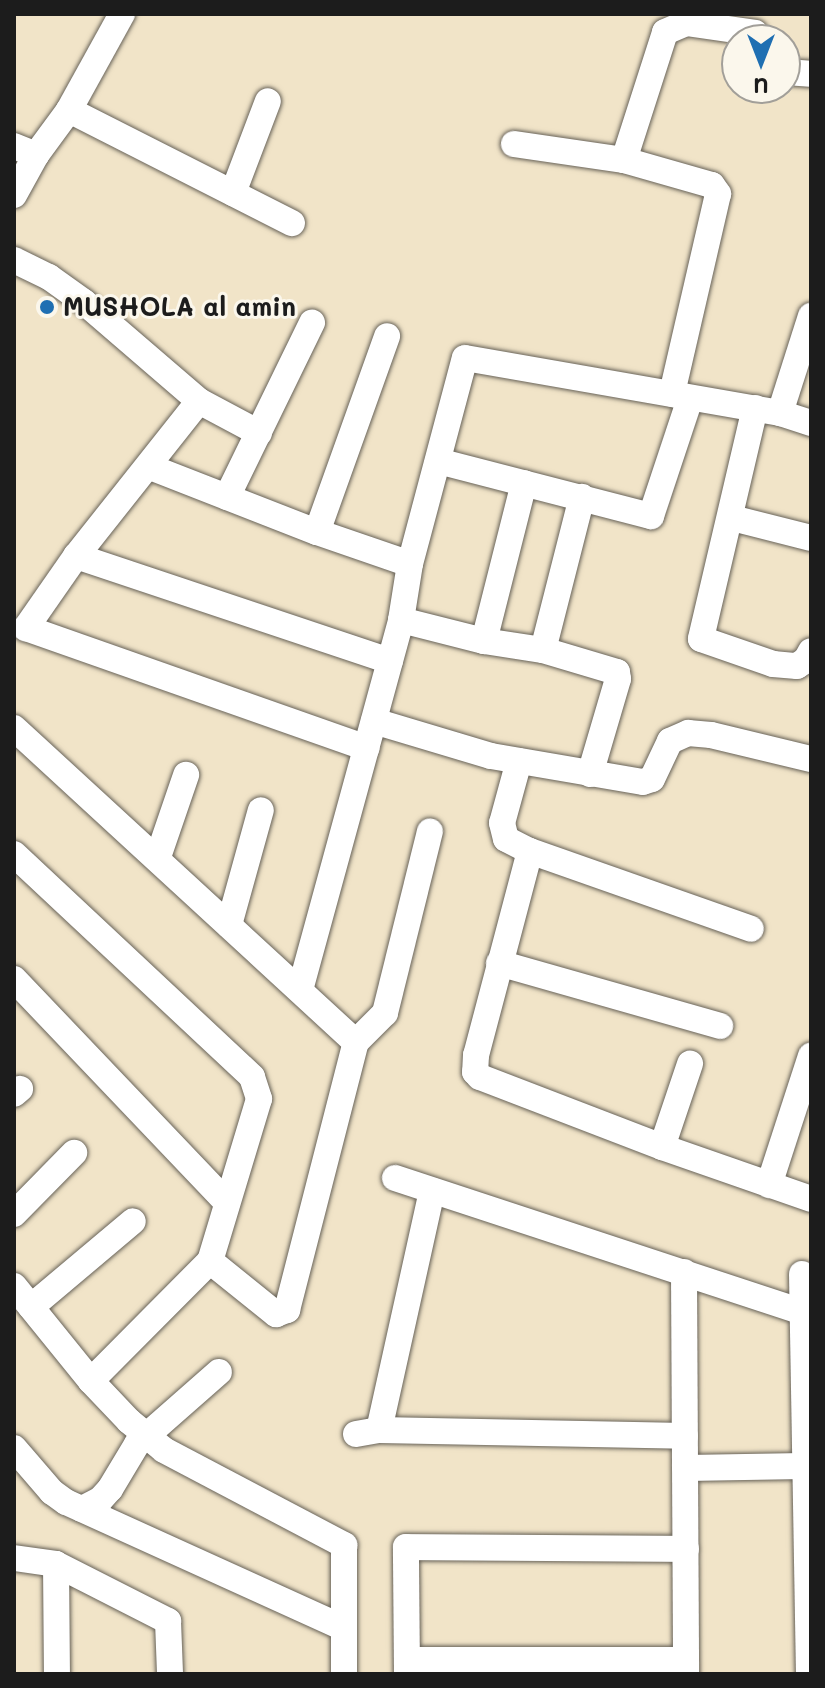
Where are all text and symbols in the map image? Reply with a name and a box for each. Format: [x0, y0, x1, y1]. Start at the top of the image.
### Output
north arrow [721, 24, 801, 104]
text: U [753, 72, 769, 101]
place label: MUSHOLA al amin [63, 291, 296, 323]
marker: MUSHOLA al amin [38, 298, 56, 316]

